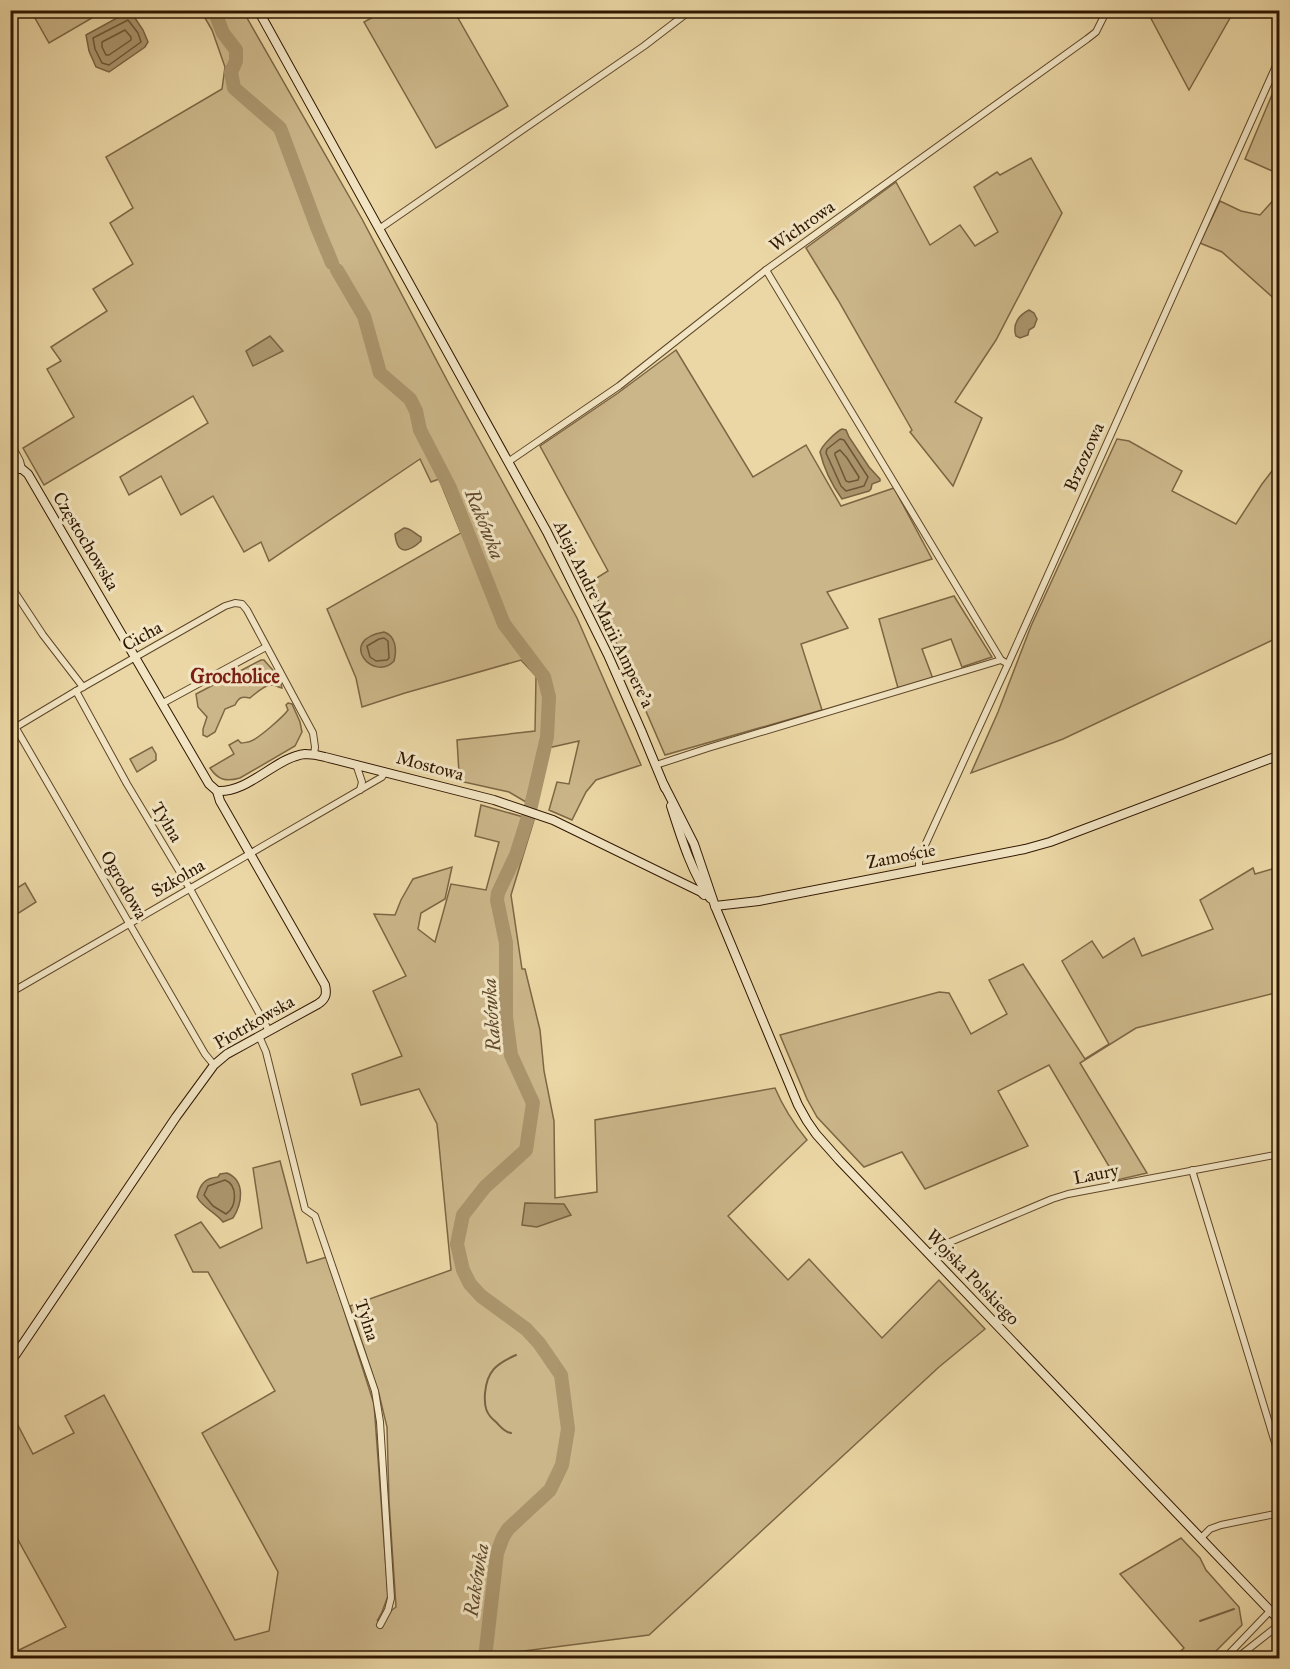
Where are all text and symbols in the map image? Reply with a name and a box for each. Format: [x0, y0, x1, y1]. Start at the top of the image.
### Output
street label: Wichrowa [765, 195, 839, 256]
street label: Brzozowa [1059, 419, 1109, 495]
water label: Rakówka [460, 484, 510, 563]
street label: Częstochowska [48, 488, 124, 595]
street label: Aleja Andre Marii Ampere'a [549, 516, 659, 712]
street label: Cicha [118, 616, 166, 656]
district label: Grocholice [190, 664, 280, 688]
street label: Mostowa [394, 746, 467, 786]
street label: Tylna [147, 798, 188, 846]
street label: Zamoście [865, 839, 937, 873]
street label: Ogrodowa [95, 847, 153, 924]
street label: Szkolna [147, 854, 209, 902]
water label: Rakówka [476, 977, 506, 1054]
street label: Piotrkowska [210, 990, 298, 1054]
street label: Laury [1071, 1159, 1121, 1189]
street label: Wojska Polskiego [921, 1224, 1024, 1330]
street label: Tylna [350, 1296, 384, 1344]
water label: Rakówka [458, 1542, 494, 1619]

